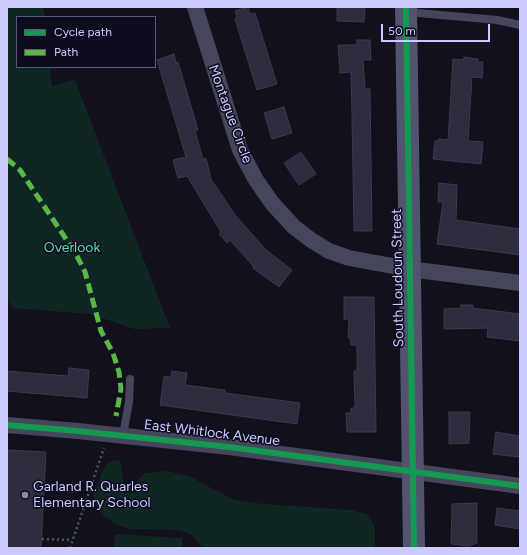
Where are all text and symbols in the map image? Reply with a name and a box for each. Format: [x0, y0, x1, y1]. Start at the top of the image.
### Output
legend [16, 16, 156, 68]
scale bar [383, 16, 492, 42]
text: 50 m [388, 24, 416, 38]
text: Cycle path [54, 25, 112, 39]
text: Path [54, 45, 78, 59]
street label: Montague Circle [204, 62, 256, 166]
street label: South Loudoun Street [388, 208, 408, 348]
park label: Overlook [44, 240, 100, 256]
street label: East Whitlock Avenue [143, 416, 281, 450]
place label: Garland R. Quarles Elementary School [33, 479, 151, 512]
marker: Garland R. Quarles Elementary School [20, 490, 30, 500]

